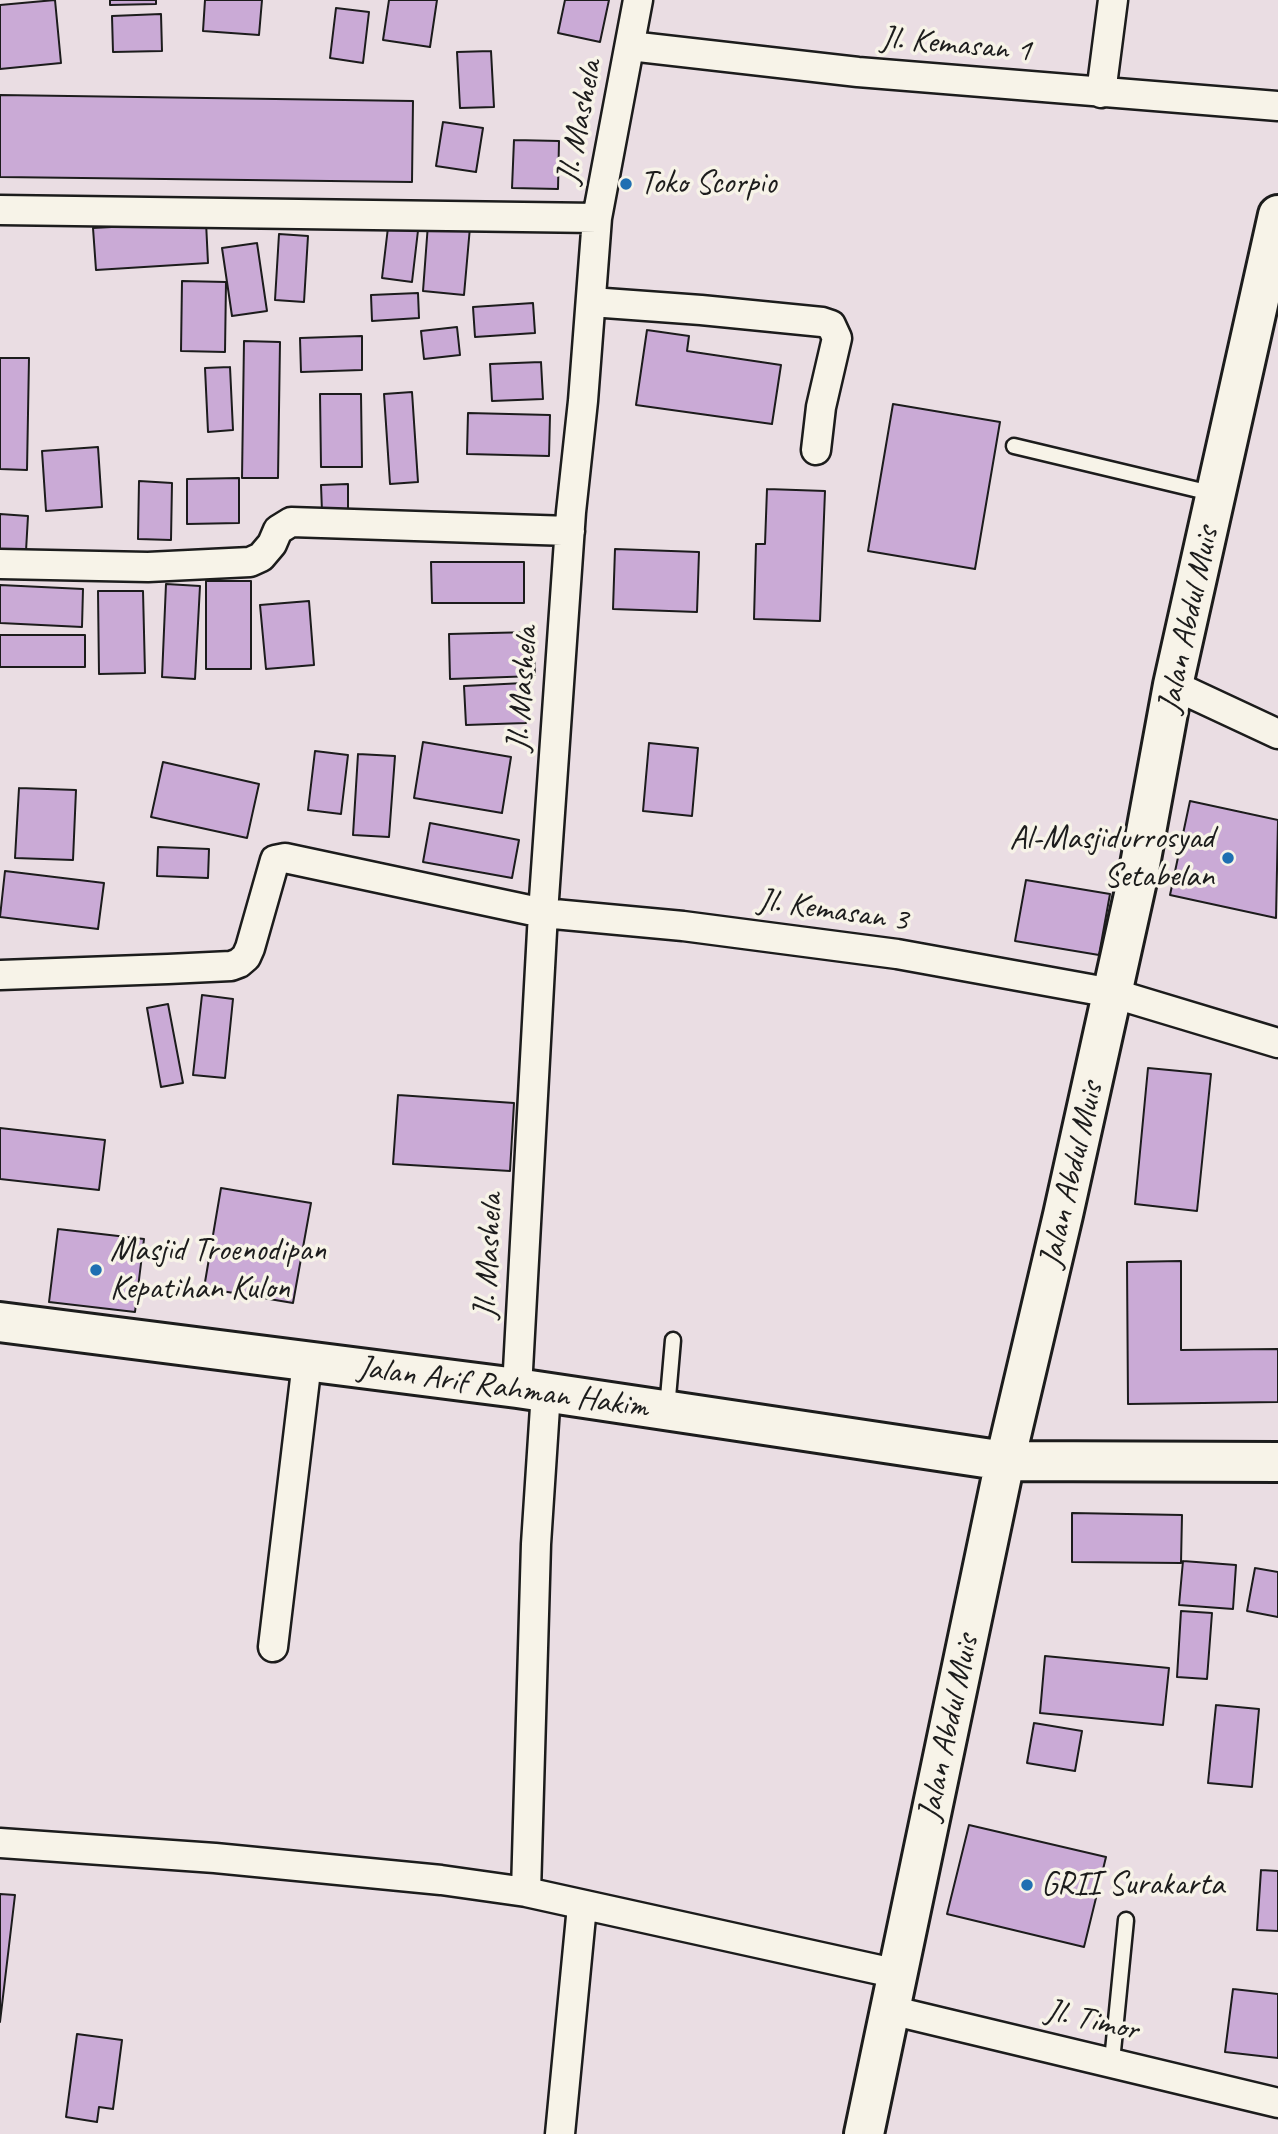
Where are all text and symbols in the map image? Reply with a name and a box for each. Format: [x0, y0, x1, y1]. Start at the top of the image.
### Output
street label: Jl. Kemasan 1 [879, 19, 1033, 71]
street label: Jl. Mashela [549, 57, 611, 187]
place label: Toko Scorpio [640, 164, 776, 204]
marker: Toko Scorpio [618, 176, 634, 192]
street label: Jalan Abdul Muis [1150, 524, 1228, 716]
street label: Jl. Mashela [499, 625, 547, 753]
place label: Al-Masjidurrosyad Setabelan [1009, 819, 1214, 897]
marker: Al-Masjidurrosyad Setabelan [1220, 850, 1236, 866]
street label: Jl. Kemasan 3 [756, 881, 910, 941]
street label: Jalan Abdul Muis [1031, 1079, 1113, 1271]
street label: Jl. Mashela [466, 1192, 512, 1320]
place label: Masjid Troenodipan Kepatihan Kulon [110, 1231, 326, 1309]
marker: Masjid Troenodipan Kepatihan Kulon [88, 1262, 104, 1278]
street label: Jalan Arif Rahman Hakim [355, 1348, 651, 1428]
street label: Jalan Abdul Muis [910, 1632, 988, 1824]
place label: GRII Surakarta [1041, 1865, 1224, 1905]
marker: GRII Surakarta [1019, 1877, 1035, 1893]
street label: Jl. Timor [1042, 1991, 1142, 2051]

